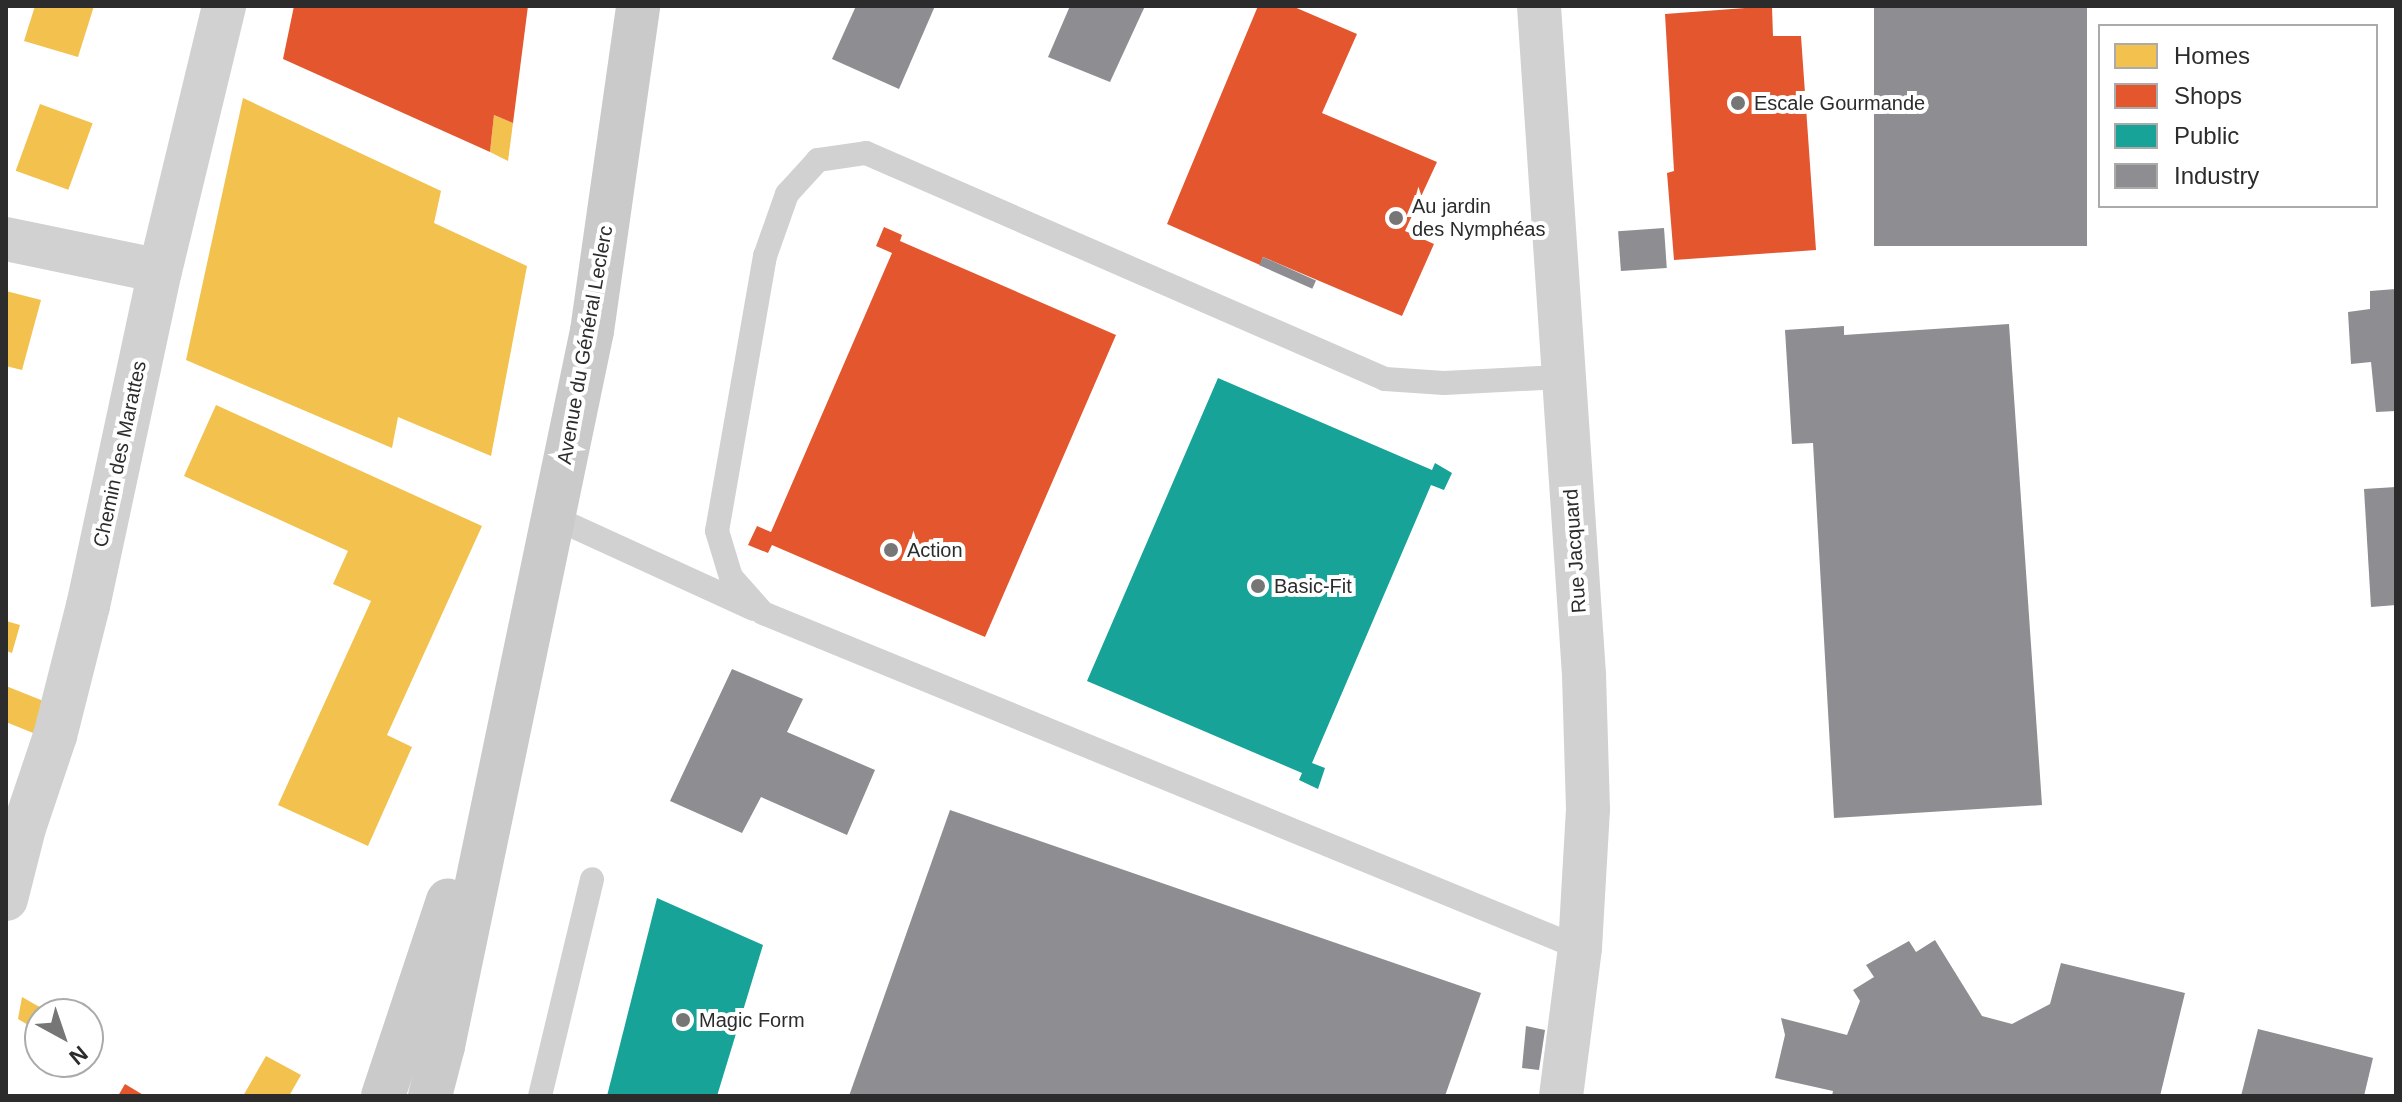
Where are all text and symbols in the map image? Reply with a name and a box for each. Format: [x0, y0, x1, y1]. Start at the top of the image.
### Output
legend [2098, 24, 2378, 208]
text: Homes [2174, 42, 2250, 69]
text: Shops [2174, 82, 2242, 109]
place label: Escale Gourmande [1754, 91, 1925, 115]
marker: Escale Gourmande [1729, 94, 1747, 112]
text: Public [2174, 122, 2239, 149]
text: Industry [2174, 162, 2259, 189]
place label: Au jardin des Nymphéas [1412, 194, 1545, 241]
marker: Au jardin des Nymphéas [1387, 209, 1405, 227]
street label: Avenue du Général Leclerc [552, 224, 618, 466]
street label: Chemin des Marattes [89, 359, 151, 549]
street label: Rue Jacquard [1559, 488, 1591, 614]
place label: Action [907, 538, 963, 562]
marker: Action [882, 541, 900, 559]
place label: Basic-Fit [1274, 574, 1352, 598]
marker: Basic-Fit [1249, 577, 1267, 595]
north arrow [24, 998, 104, 1078]
place label: Magic Form [699, 1008, 805, 1032]
marker: Magic Form [674, 1011, 692, 1029]
text: N [64, 1041, 93, 1070]

